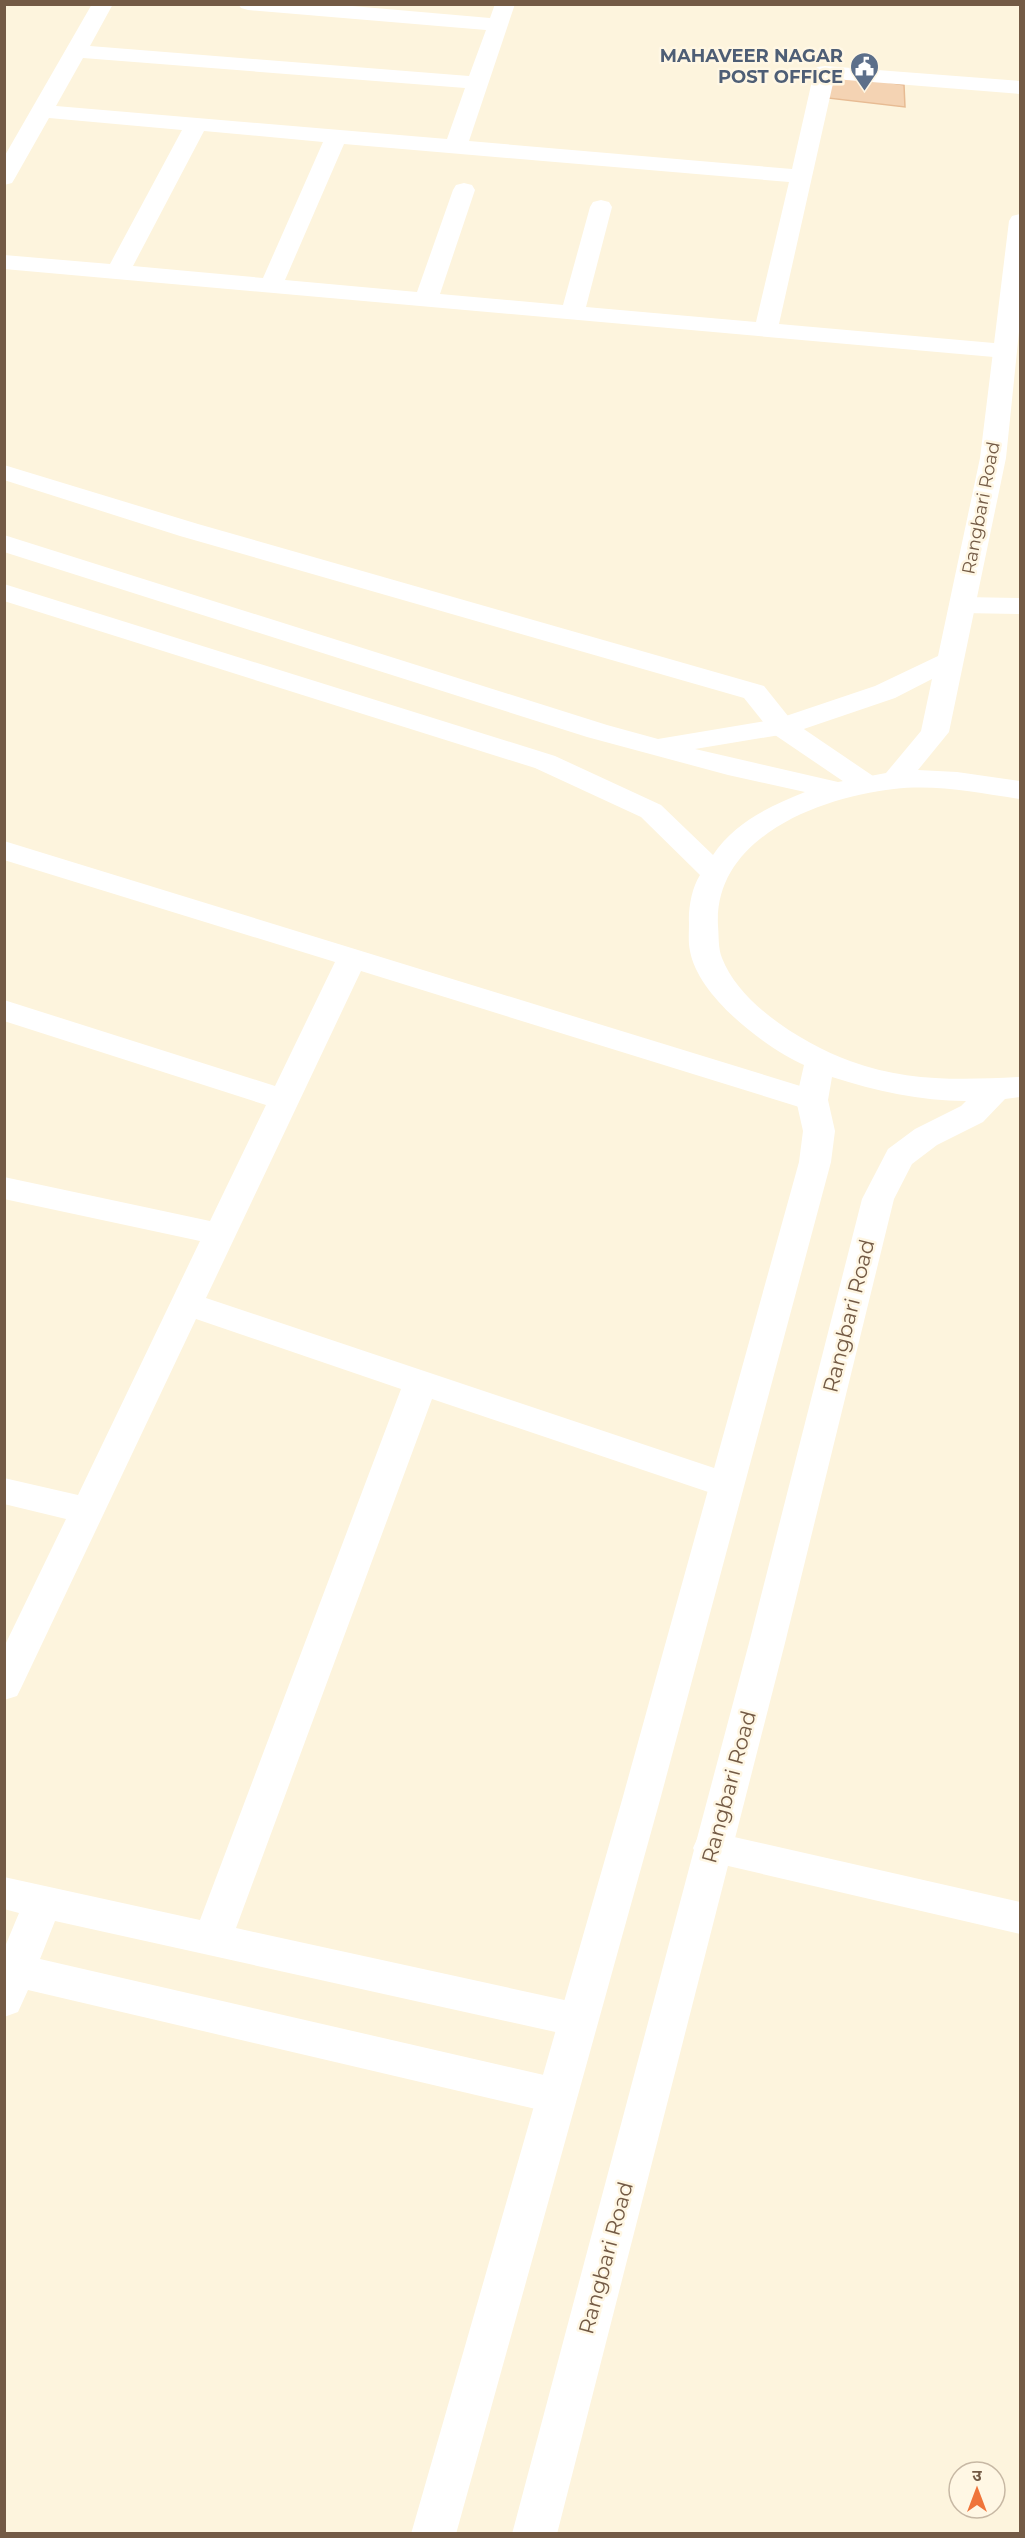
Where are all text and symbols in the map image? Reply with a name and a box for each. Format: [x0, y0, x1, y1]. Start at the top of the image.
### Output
place label: MAHAVEER NAGAR POST OFFICE [660, 45, 843, 88]
public building icon: MAHAVEER NAGAR POST OFFICE [848, 50, 880, 92]
street label: Rangbari Road [957, 440, 1005, 576]
street label: Rangbari Road [817, 1237, 880, 1395]
street label: Rangbari Road [696, 1708, 761, 1866]
street label: Rangbari Road [573, 2179, 638, 2337]
north arrow [947, 2460, 1007, 2520]
text: उ [972, 2466, 982, 2485]

